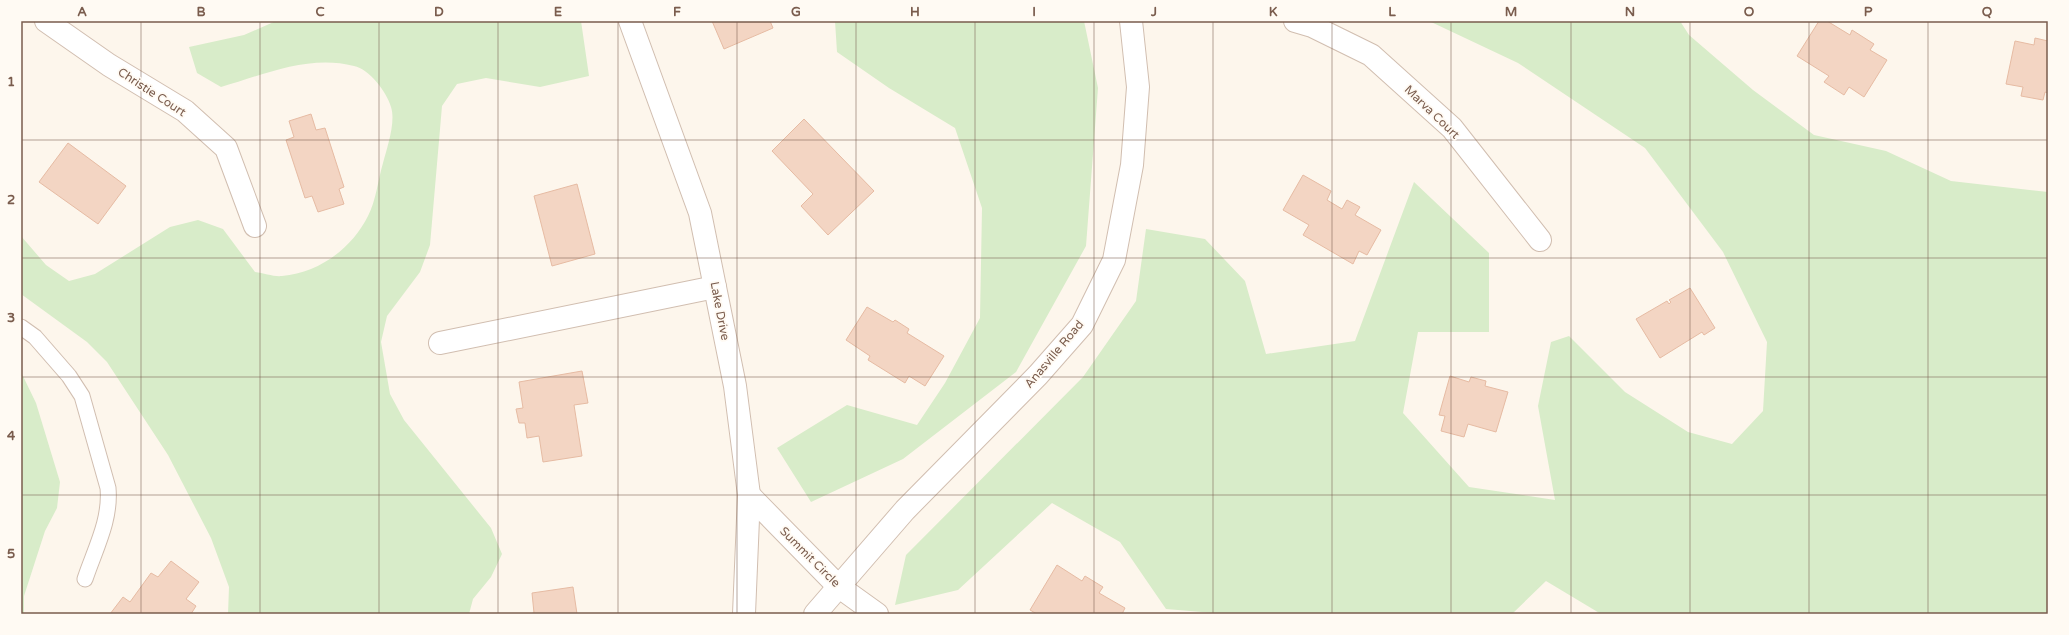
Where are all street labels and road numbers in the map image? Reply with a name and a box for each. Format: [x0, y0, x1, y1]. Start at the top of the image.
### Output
street label: Christie Court [115, 65, 189, 119]
street label: Marva Court [1402, 82, 1463, 142]
street label: Lake Drive [707, 280, 733, 342]
street label: Anasville Road [1022, 317, 1086, 391]
street label: Summit Circle [777, 524, 843, 590]

